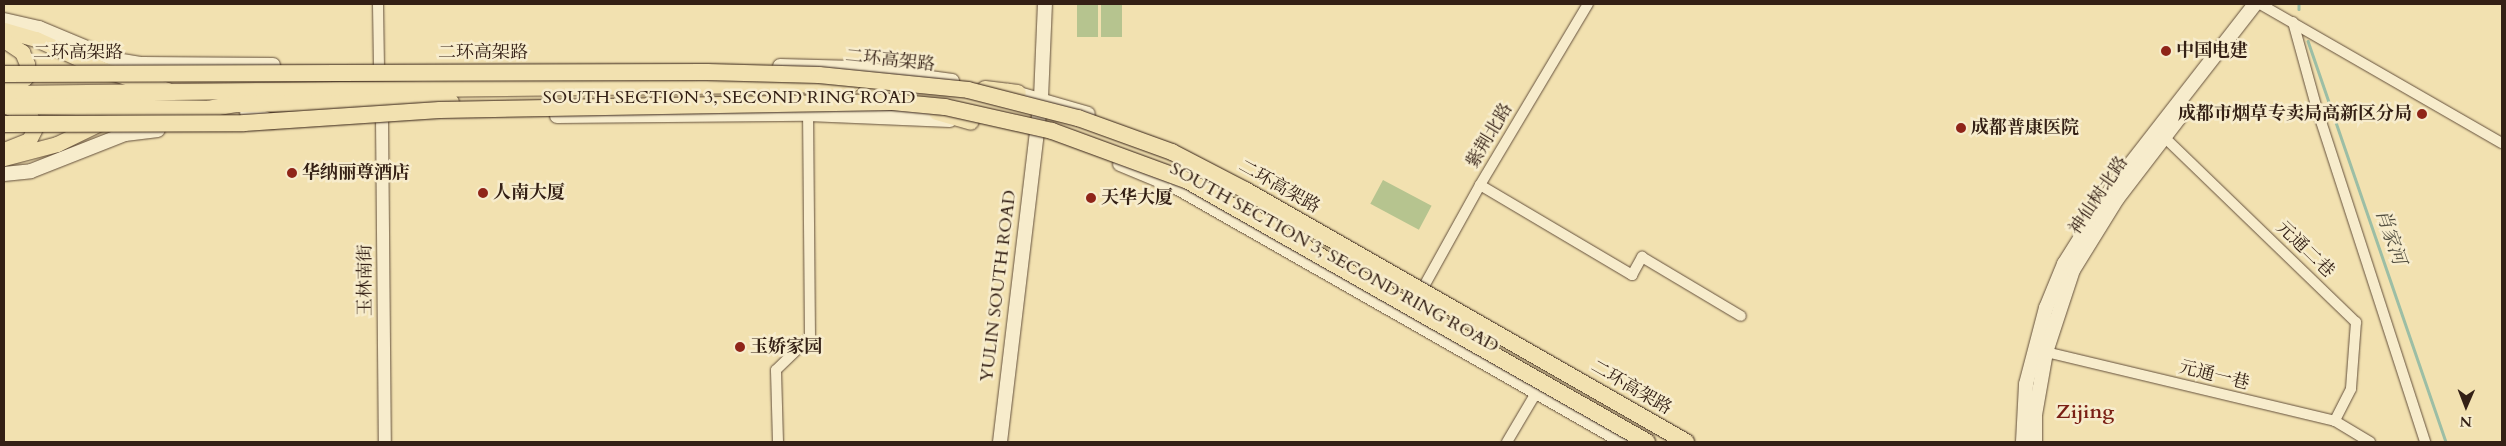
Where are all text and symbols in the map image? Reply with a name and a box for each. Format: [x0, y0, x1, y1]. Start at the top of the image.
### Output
place label: 中国电建 [2176, 40, 2248, 62]
street label: 二环高架路 [33, 42, 123, 64]
street label: 二环高架路 [438, 42, 528, 64]
marker: 中国电建 [2160, 45, 2172, 57]
street label: 二环高架路 [844, 46, 936, 76]
street label: SOUTH SECTION 3, SECOND RING ROAD [543, 87, 915, 109]
street label: 紫荆北路 [1462, 100, 1518, 172]
place label: 成都市烟草专卖局高新区分局 [2178, 103, 2412, 125]
marker: 成都市烟草专卖局高新区分局 [2416, 108, 2428, 120]
place label: 成都普康医院 [1971, 117, 2079, 139]
marker: 成都普康医院 [1955, 122, 1967, 134]
street label: 神仙树北路 [2065, 153, 2133, 239]
street label: 二环高架路 [1234, 156, 1324, 218]
street label: SOUTH SECTION 3, SECOND RING ROAD [1166, 158, 1502, 358]
place label: 华纳丽尊酒店 [302, 162, 410, 184]
marker: 华纳丽尊酒店 [286, 167, 298, 179]
place label: 人南大厦 [493, 182, 565, 204]
marker: 人南大厦 [477, 187, 489, 199]
place label: 天华大厦 [1101, 187, 1173, 209]
street label: YULIN SOUTH ROAD [977, 189, 1021, 383]
marker: 天华大厦 [1085, 192, 1097, 204]
water label: 肖家河 [2370, 206, 2410, 268]
street label: 元通二巷 [2272, 217, 2338, 283]
street label: 玉林南街 [355, 244, 377, 316]
place label: 玉娇家园 [750, 336, 822, 358]
marker: 玉娇家园 [734, 341, 746, 353]
street label: 二环高架路 [1587, 356, 1675, 420]
street label: 元通一巷 [2176, 357, 2252, 395]
north arrow [2441, 381, 2491, 431]
district label: Zijing [2056, 399, 2114, 423]
text: N [2459, 412, 2472, 431]

